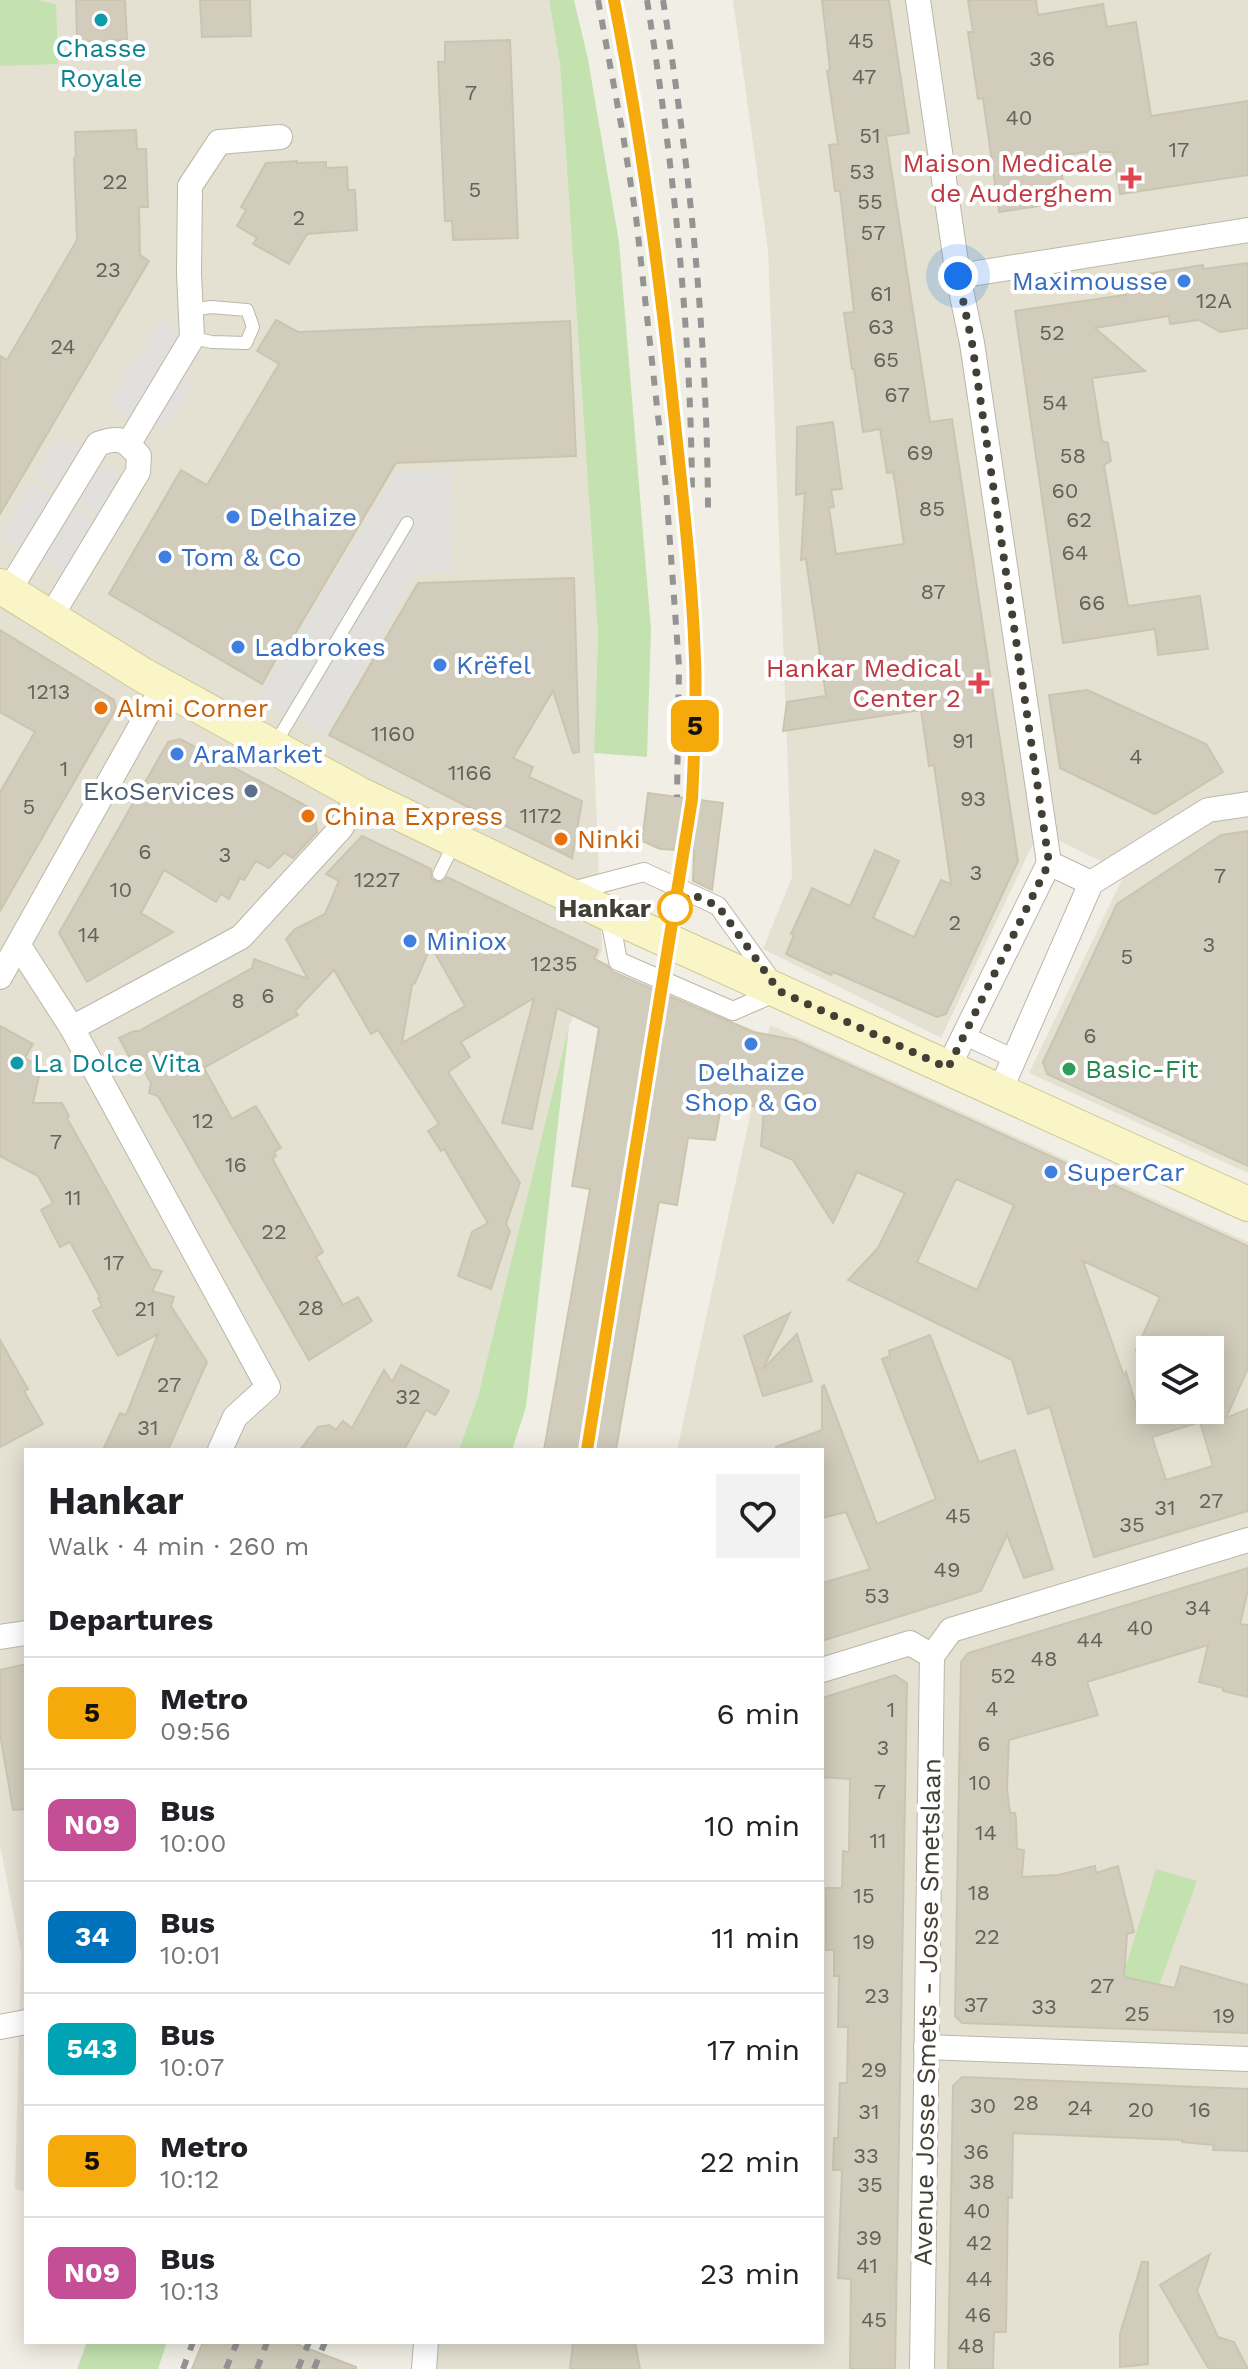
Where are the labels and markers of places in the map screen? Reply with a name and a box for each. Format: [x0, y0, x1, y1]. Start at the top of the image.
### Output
marker: Chasse Royale [92, 11, 110, 29]
place label: Chasse Royale [55, 33, 147, 93]
place label: Maison Medicale de Auderghem [903, 148, 1113, 208]
marker: Maison Medicale de Auderghem [1120, 167, 1142, 189]
place label: Maximousse [1012, 266, 1168, 296]
marker: Maximousse [1175, 272, 1193, 290]
place label: Delhaize [249, 502, 357, 532]
marker: Delhaize [224, 508, 242, 526]
place label: Tom & Co [181, 542, 302, 572]
marker: Tom & Co [156, 548, 174, 566]
place label: Ladbrokes [254, 632, 386, 662]
marker: Ladbrokes [229, 638, 247, 656]
place label: Krëfel [456, 650, 531, 680]
place label: Hankar Medical Center 2 [766, 653, 961, 713]
marker: Krëfel [431, 656, 449, 674]
marker: Hankar Medical Center 2 [968, 672, 990, 694]
place label: Almi Corner [117, 693, 268, 723]
marker: Almi Corner [92, 699, 110, 717]
place label: AraMarket [193, 739, 322, 769]
marker: AraMarket [168, 745, 186, 763]
place label: EkoServices [83, 776, 235, 806]
marker: EkoServices [242, 782, 260, 800]
place label: China Express [324, 801, 503, 831]
marker: China Express [299, 807, 317, 825]
place label: Ninki [577, 824, 641, 854]
marker: Ninki [552, 830, 570, 848]
marker: Hankar [658, 891, 692, 925]
place label: Hankar [558, 893, 652, 923]
place label: Miniox [426, 926, 507, 956]
marker: Miniox [401, 932, 419, 950]
marker: Delhaize Shop & Go [742, 1035, 760, 1053]
place label: La Dolce Vita [33, 1048, 201, 1078]
marker: La Dolce Vita [8, 1054, 26, 1072]
place label: Basic-Fit [1085, 1054, 1198, 1084]
place label: Delhaize Shop & Go [684, 1057, 818, 1117]
marker: Basic-Fit [1060, 1060, 1078, 1078]
place label: SuperCar [1067, 1157, 1185, 1187]
marker: SuperCar [1042, 1163, 1060, 1181]

